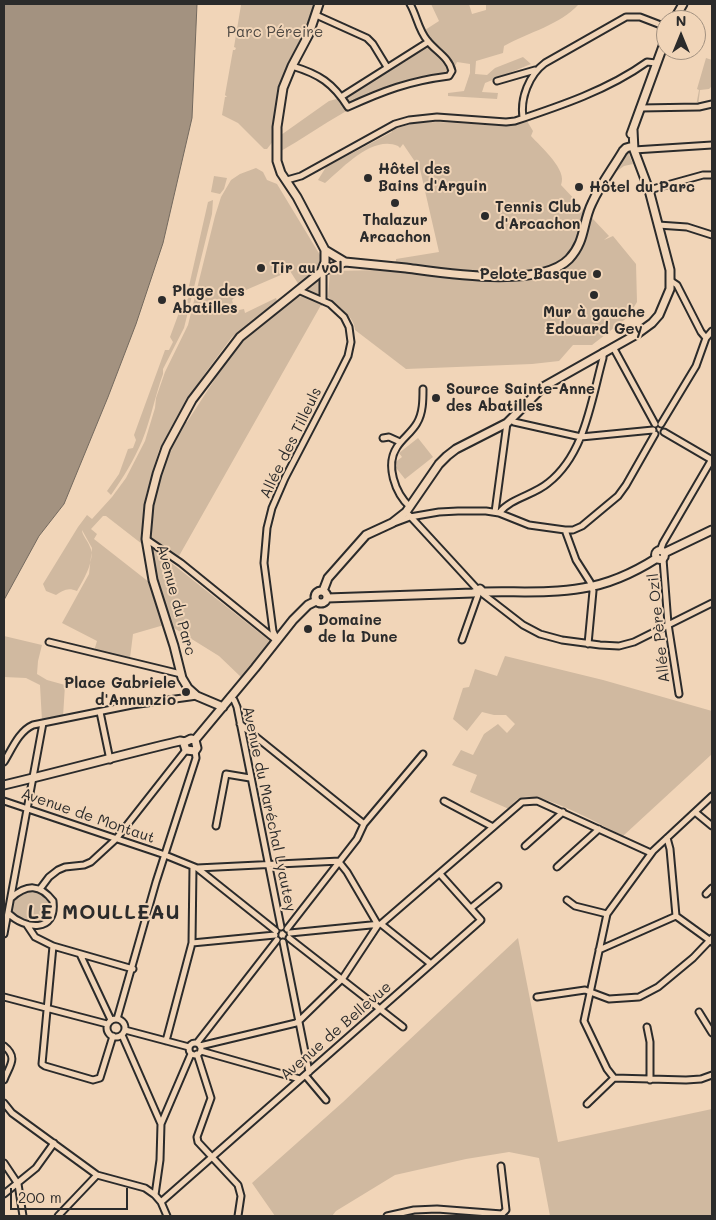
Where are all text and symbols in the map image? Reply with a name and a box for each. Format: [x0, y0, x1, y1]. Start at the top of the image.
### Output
north arrow [656, 10, 706, 60]
text: N [676, 11, 686, 30]
park label: Parc Péreire [227, 23, 323, 41]
place label: Hôtel des Bains d'Arguin [378, 160, 487, 195]
marker: Hôtel des Bains d'Arguin [362, 172, 374, 184]
place label: Hôtel du Parc [589, 178, 695, 196]
marker: Hôtel du Parc [573, 181, 585, 193]
marker: Thalazur Arcachon [389, 197, 401, 209]
place label: Tennis Club d'Arcachon [495, 198, 581, 233]
marker: Tennis Club d'Arcachon [479, 210, 491, 222]
place label: Thalazur Arcachon [359, 211, 431, 246]
place label: Tir au vol [271, 259, 343, 277]
marker: Tir au vol [255, 262, 267, 274]
place label: Pelote Basque [480, 265, 587, 283]
marker: Pelote Basque [591, 268, 603, 280]
place label: Plage des Abatilles [172, 282, 245, 317]
marker: Mur à gauche Edouard Gey [588, 289, 600, 301]
marker: Plage des Abatilles [156, 294, 168, 306]
place label: Mur à gauche Edouard Gey [543, 303, 645, 338]
place label: Source Sainte-Anne des Abatilles [446, 380, 595, 415]
street label: Allée des Tilleuls [256, 385, 326, 501]
marker: Source Sainte-Anne des Abatilles [430, 392, 442, 404]
street label: Avenue du Parc [153, 543, 199, 657]
street label: Allée Père Ozil [644, 572, 674, 684]
place label: Domaine de la Dune [318, 611, 397, 646]
marker: Domaine de la Dune [302, 623, 314, 635]
place label: Place Gabriele d'Annunzio [64, 674, 176, 709]
marker: Place Gabriele d'Annunzio [180, 686, 192, 698]
street label: Avenue du Maréchal Lyautey [238, 705, 300, 913]
street label: Avenue de Montaut [19, 785, 157, 847]
district label: LE MOULLEAU [26, 901, 182, 925]
street label: Avenue de Bellevue [277, 978, 395, 1084]
scale bar [12, 1178, 130, 1210]
text: 200 m [18, 1187, 62, 1207]

